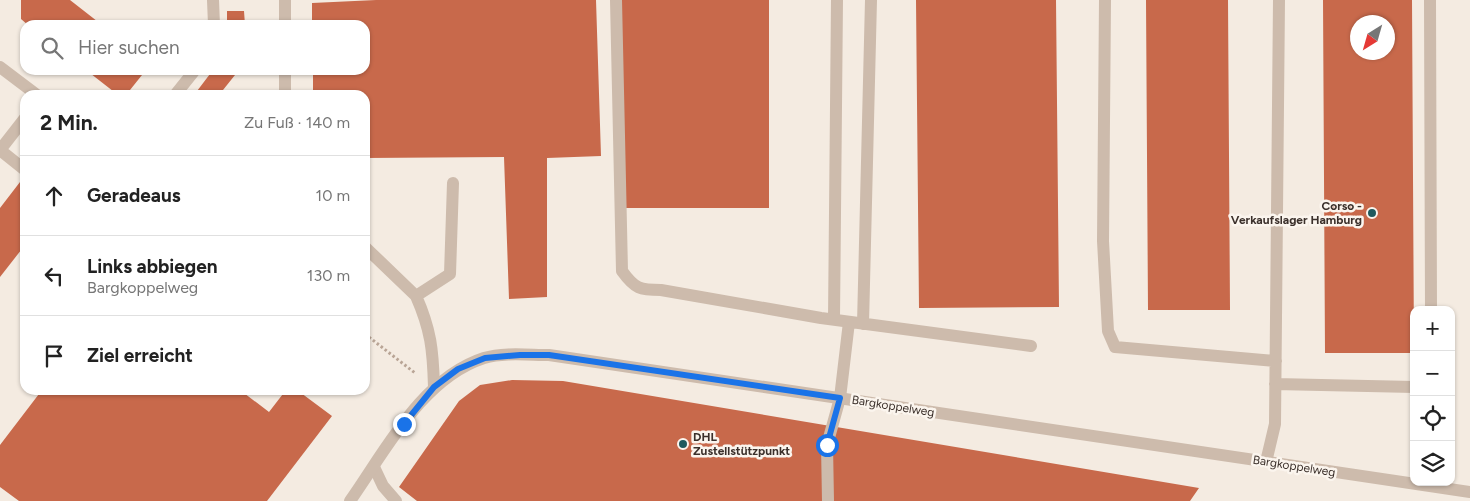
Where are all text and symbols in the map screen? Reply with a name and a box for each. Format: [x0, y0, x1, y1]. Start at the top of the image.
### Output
north arrow [1350, 15, 1395, 60]
search box [20, 20, 370, 75]
icon: search [38, 34, 66, 62]
text: Hier suchen [78, 36, 179, 59]
text: 2 Min. [40, 110, 98, 135]
text: Zu Fuß · 140 m [244, 113, 350, 132]
icon: ahead [40, 182, 68, 210]
text: Geradeaus [87, 184, 181, 207]
text: 10 m [316, 186, 350, 205]
place label: Corso - Verkaufslager Hamburg [1231, 199, 1362, 227]
marker: Corso - Verkaufslager Hamburg [1366, 207, 1378, 219]
text: Links abbiegen [87, 255, 218, 278]
icon: left [40, 262, 68, 290]
text: 130 m [307, 266, 350, 285]
text: Bargkoppelweg [87, 278, 198, 297]
map controls [1410, 306, 1455, 486]
button: + [1410, 306, 1455, 351]
icon: arrive [40, 342, 68, 370]
text: Ziel erreicht [87, 344, 193, 367]
button: − [1410, 351, 1455, 396]
street label: Bargkoppelweg [851, 393, 935, 419]
button: locate [1410, 396, 1455, 441]
route end [393, 413, 416, 436]
place label: DHL Zustellstützpunkt [693, 430, 790, 458]
route start [816, 434, 839, 457]
marker: DHL Zustellstützpunkt [677, 438, 689, 450]
button: layers [1410, 441, 1455, 486]
street label: Bargkoppelweg [1252, 453, 1336, 479]

